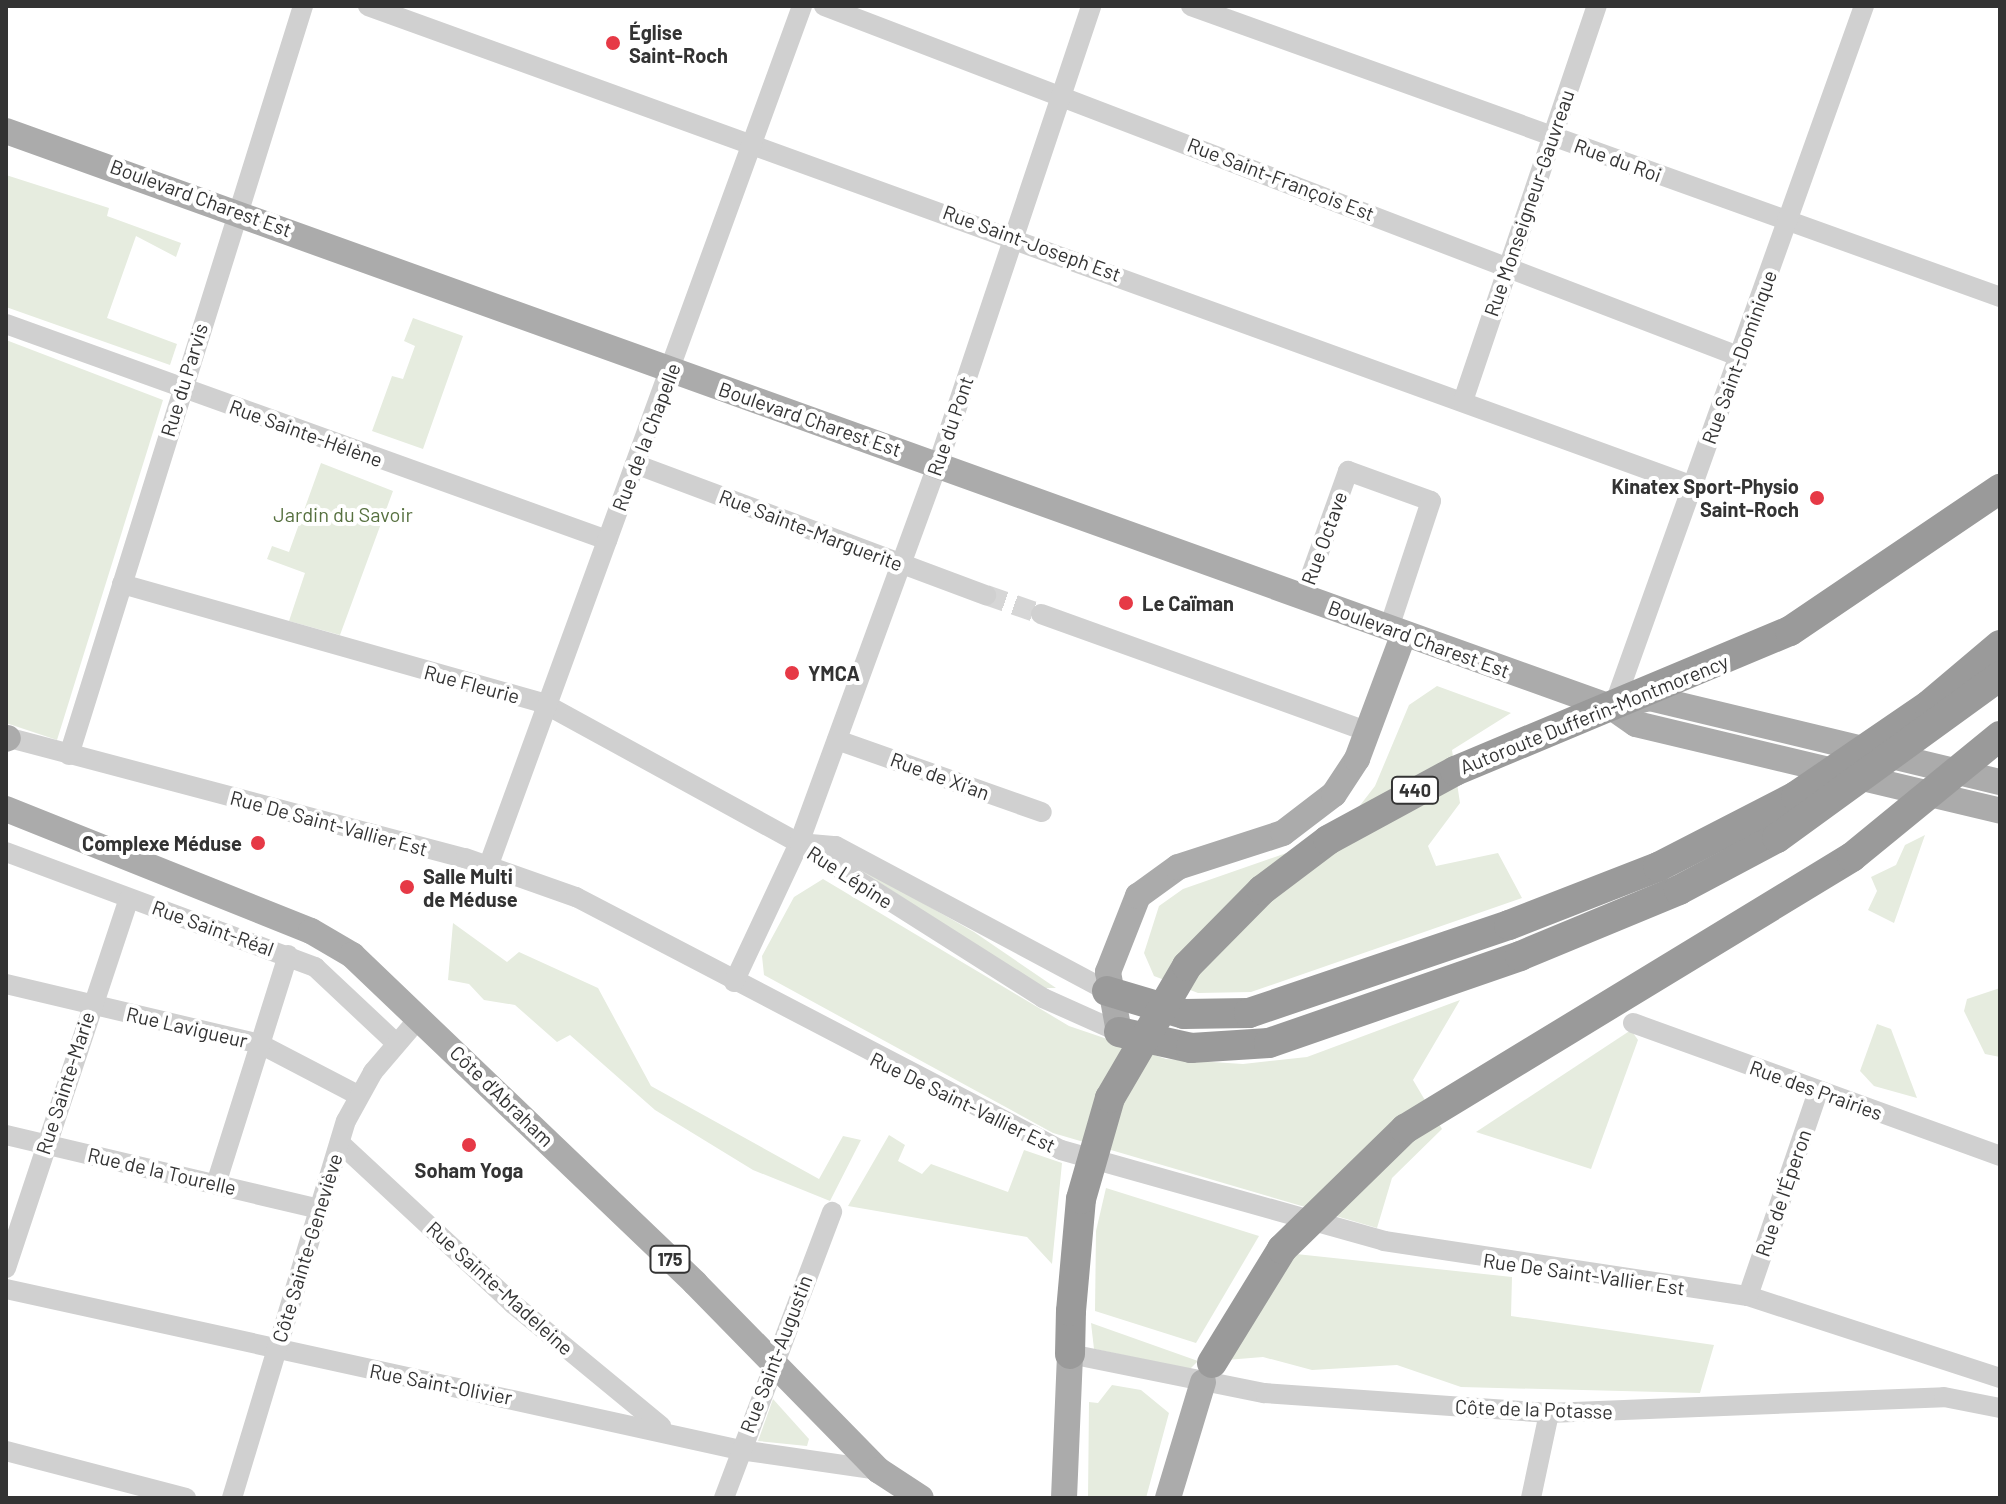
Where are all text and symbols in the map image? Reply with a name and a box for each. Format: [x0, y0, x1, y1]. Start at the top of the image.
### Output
place label: Église Saint-Roch [629, 20, 728, 67]
marker: Église Saint-Roch [604, 34, 622, 52]
street label: Rue Monseigneur-Gauvreau [1479, 87, 1579, 319]
street label: Rue Saint-François Est [1184, 132, 1378, 226]
street label: Rue du Roi [1571, 133, 1665, 187]
street label: Boulevard Charest Est [107, 154, 295, 242]
street label: Rue Saint-Joseph Est [940, 200, 1124, 286]
street label: Rue Saint-Dominique [1696, 267, 1782, 447]
street label: Rue du Parvis [155, 320, 213, 440]
street label: Rue de la Chapelle [607, 360, 685, 514]
street label: Rue du Pont [922, 373, 978, 479]
street label: Boulevard Charest Est [716, 376, 904, 462]
street label: Rue Sainte-Hélène [226, 394, 386, 472]
place label: Kinatex Sport-Physio Saint-Roch [1612, 474, 1799, 521]
street label: Rue Sainte-Marguerite [716, 484, 906, 576]
marker: Kinatex Sport-Physio Saint-Roch [1806, 487, 1828, 509]
street label: Rue Octave [1296, 488, 1352, 588]
park label: Jardin du Savoir [273, 502, 413, 526]
place label: Le Caïman [1142, 591, 1234, 615]
marker: Le Caïman [1117, 594, 1135, 612]
street label: Boulevard Charest Est [1325, 595, 1513, 683]
street label: Autoroute Dufferin-Montmorency [1456, 649, 1732, 779]
street label: Rue Fleurie [422, 660, 522, 708]
place label: YMCA [808, 661, 860, 685]
marker: YMCA [783, 664, 801, 682]
street label: Rue de Xi'an [887, 747, 993, 805]
road number: 440 [1389, 776, 1441, 804]
street label: Rue De Saint-Vallier Est [228, 785, 430, 861]
place label: Complexe Méduse [82, 831, 242, 855]
marker: Complexe Méduse [249, 834, 267, 852]
street label: Rue Lépine [803, 840, 897, 914]
place label: Salle Multi de Méduse [423, 864, 518, 911]
marker: Salle Multi de Méduse [398, 878, 416, 896]
street label: Rue Saint-Réal [149, 895, 277, 961]
street label: Rue Lavigueur [124, 1001, 250, 1053]
street label: Rue Sainte-Marie [31, 1009, 99, 1157]
street label: Côte d'Abraham [445, 1041, 559, 1151]
street label: Rue De Saint-Vallier Est [866, 1047, 1060, 1157]
street label: Rue des Prairies [1746, 1055, 1886, 1125]
street label: Rue de l'Éperon [1750, 1126, 1816, 1260]
marker: Soham Yoga [460, 1136, 478, 1154]
street label: Rue de la Tourelle [86, 1142, 238, 1200]
street label: Côte Sainte-Geneviève [267, 1151, 347, 1345]
place label: Soham Yoga [415, 1158, 523, 1182]
street label: Rue Sainte-Madeleine [422, 1216, 578, 1360]
road number: 175 [648, 1245, 692, 1273]
street label: Rue De Saint-Vallier Est [1482, 1248, 1686, 1300]
street label: Rue Saint-Augustin [735, 1272, 817, 1436]
street label: Rue Saint-Olivier [368, 1358, 514, 1410]
street label: Côte de la Potasse [1455, 1394, 1613, 1424]

